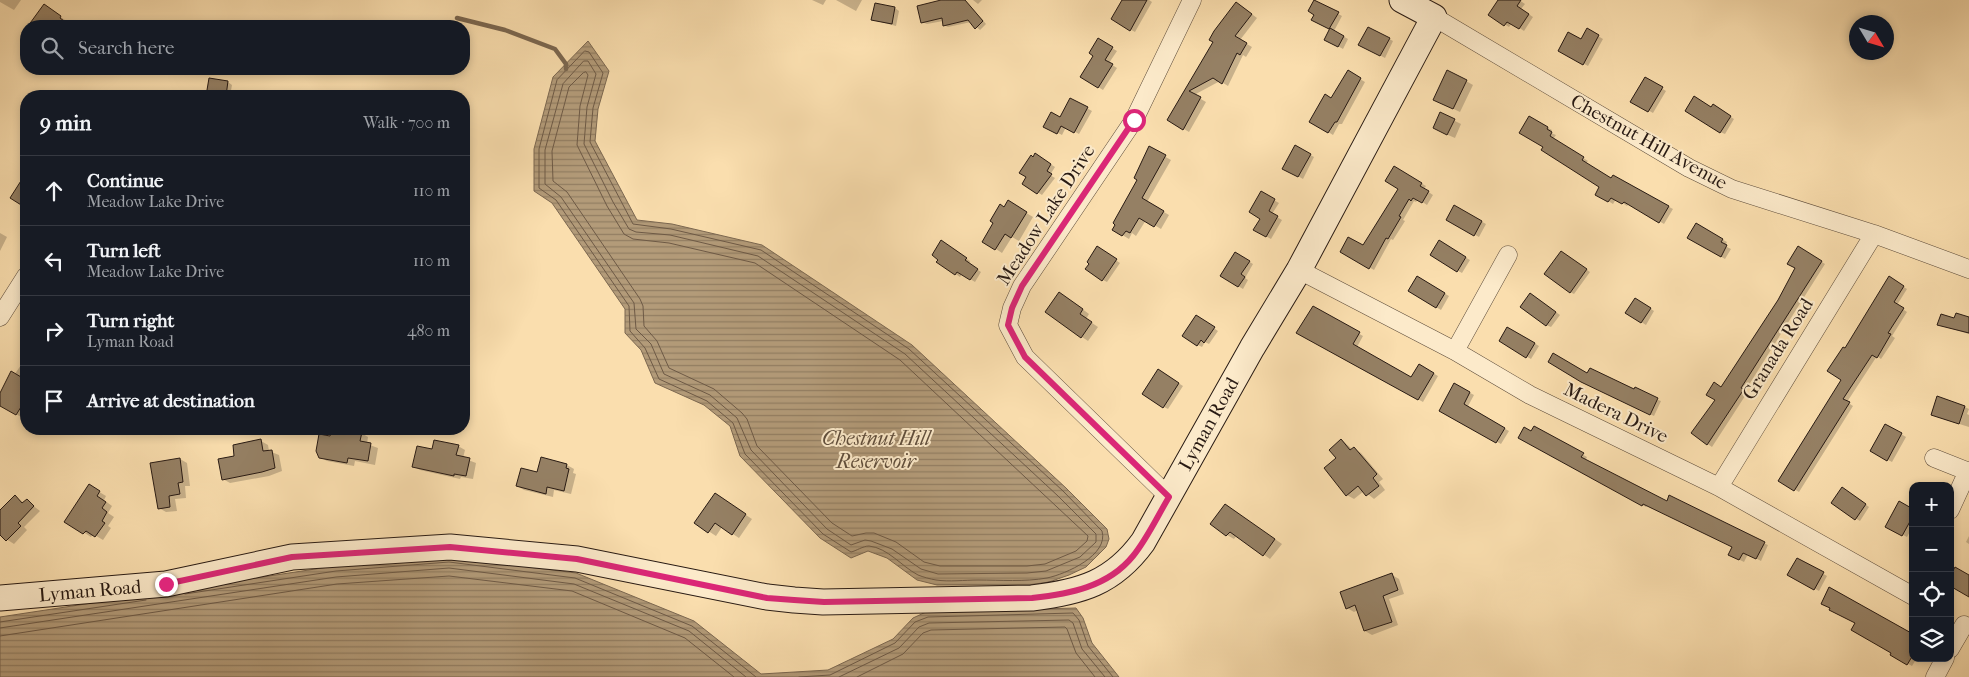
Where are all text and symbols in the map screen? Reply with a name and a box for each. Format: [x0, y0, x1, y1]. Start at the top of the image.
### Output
north arrow [1849, 15, 1894, 60]
search box [20, 20, 470, 75]
icon: search [38, 34, 66, 62]
text: Search here [78, 37, 174, 59]
street label: Chestnut Hill Avenue [1567, 90, 1731, 194]
route start [1123, 109, 1146, 132]
text: 9 min [40, 111, 91, 135]
text: Walk · 700 m [363, 113, 450, 132]
street label: Meadow Lake Drive [992, 141, 1100, 289]
text: Continue [87, 170, 163, 192]
icon: ahead [40, 177, 68, 205]
text: 110 m [413, 181, 450, 200]
text: Meadow Lake Drive [87, 192, 224, 211]
text: Turn left [87, 240, 161, 262]
icon: left [40, 247, 68, 275]
text: 110 m [413, 251, 450, 270]
text: Meadow Lake Drive [87, 262, 224, 281]
street label: Granada Road [1738, 294, 1818, 404]
text: Turn right [87, 310, 174, 332]
icon: right [40, 317, 68, 345]
text: 480 m [407, 321, 450, 340]
text: Lyman Road [87, 332, 174, 351]
street label: Lyman Road [1174, 373, 1244, 474]
street label: Madera Drive [1560, 378, 1672, 448]
icon: arrive [40, 387, 68, 415]
text: Arrive at destination [87, 390, 255, 412]
water label: Chestnut Hill Reservoir [822, 427, 932, 473]
map controls [1909, 482, 1954, 662]
button: + [1909, 482, 1954, 527]
button: − [1909, 527, 1954, 572]
button: locate [1909, 572, 1954, 617]
route end [155, 573, 178, 596]
street label: Lyman Road [38, 575, 143, 606]
button: layers [1909, 617, 1954, 662]

